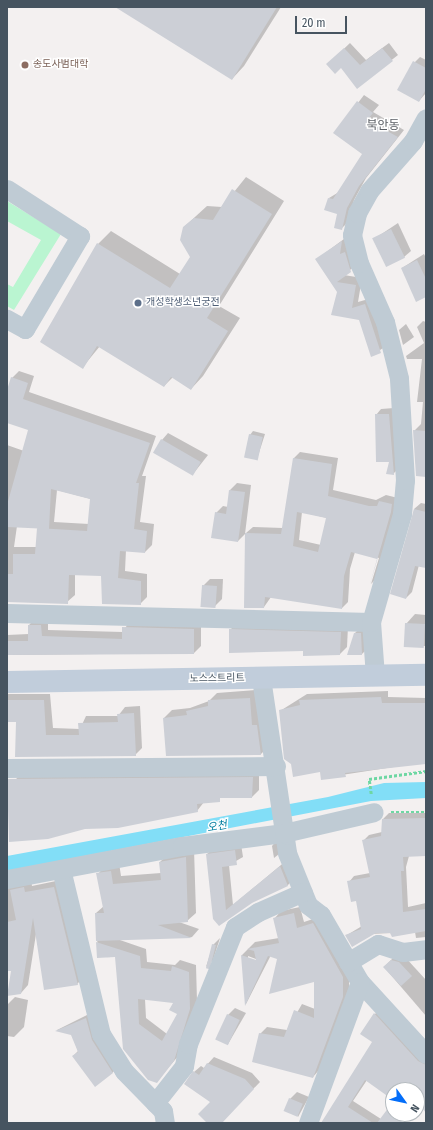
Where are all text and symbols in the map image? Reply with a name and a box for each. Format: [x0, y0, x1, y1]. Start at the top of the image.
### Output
scale bar [297, 8, 349, 34]
text: 20 m [302, 16, 326, 30]
place label: 송도사범대학 [33, 59, 88, 71]
marker: 송도사범대학 [20, 60, 30, 70]
district label: 북안동 [366, 119, 400, 133]
place label: 개성학생소년궁전 [146, 297, 220, 309]
marker: 개성학생소년궁전 [133, 298, 143, 308]
street label: 노스스트리트 [189, 673, 245, 685]
water label: 오천 [206, 819, 228, 835]
north arrow [385, 1082, 425, 1122]
text: N [407, 1102, 422, 1115]

